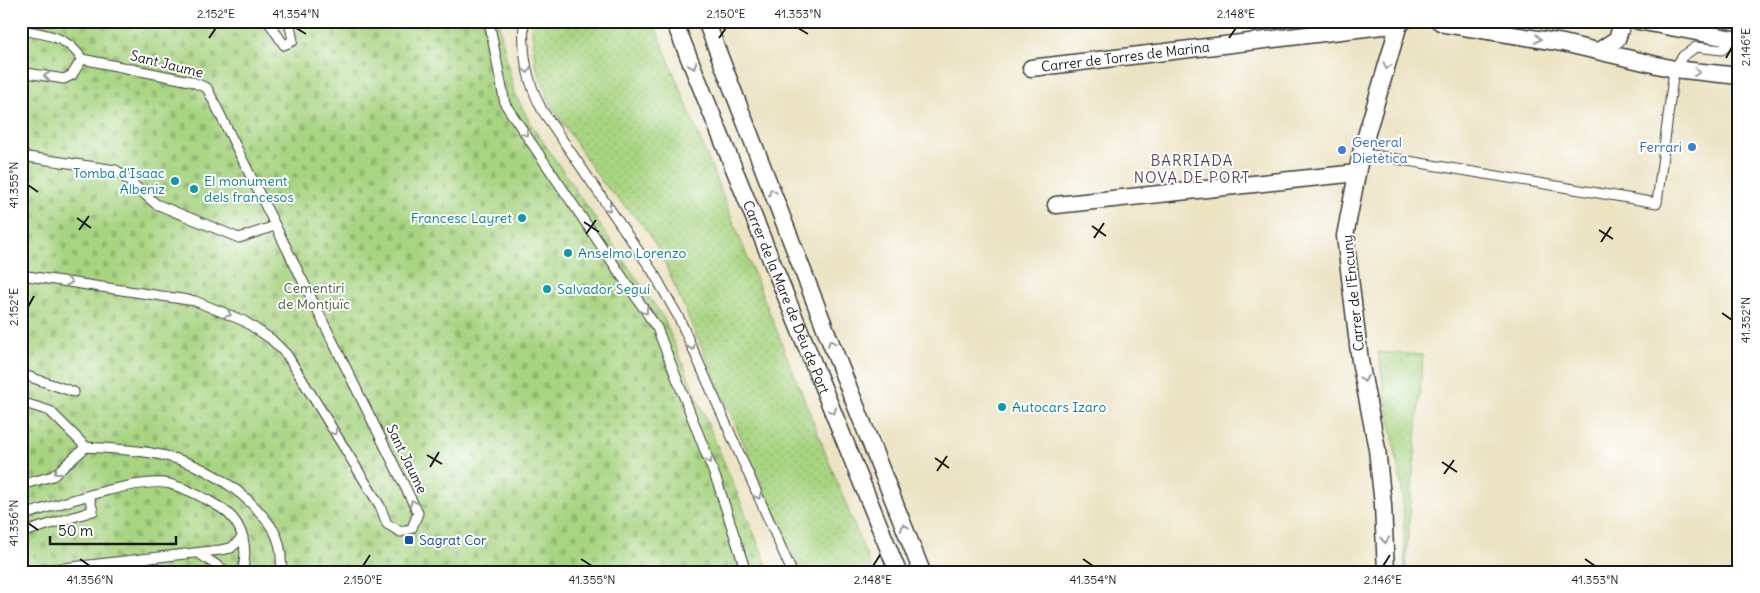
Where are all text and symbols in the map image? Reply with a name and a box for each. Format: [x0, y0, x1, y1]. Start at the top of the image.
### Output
text: 2.152°E [197, 6, 235, 21]
text: 41.354°N [272, 6, 320, 21]
text: 2.150°E [706, 6, 746, 21]
text: 41.353°N [775, 6, 821, 21]
text: 2.148°E [1217, 6, 1255, 21]
text: 2.146°E [1738, 28, 1753, 66]
one-way arrow [1534, 33, 1542, 44]
street label: Carrer de Torres de Marina [1040, 38, 1211, 76]
street label: Sant Jaume [129, 46, 205, 82]
one-way arrow [1382, 61, 1392, 70]
one-way arrow [687, 62, 697, 70]
one-way arrow [521, 65, 531, 74]
one-way arrow [1693, 66, 1701, 77]
one-way arrow [43, 71, 51, 82]
one-way arrow [518, 127, 528, 136]
place label: General Dietètica [1352, 133, 1408, 167]
place label: Ferrari [1639, 138, 1682, 156]
marker: Ferrari [1686, 141, 1698, 153]
marker: General Dietètica [1336, 144, 1348, 156]
district label: BARRIADA NOVA DE PORT [1134, 151, 1250, 187]
text: 41.355°N [6, 162, 21, 208]
place label: Tomba d'Isaac Albeniz [73, 164, 165, 198]
place label: El monument dels francesos [204, 172, 294, 206]
marker: Tomba d'Isaac Albeniz [169, 175, 181, 187]
marker: El monument dels francesos [188, 183, 200, 195]
one-way arrow [768, 188, 778, 196]
street label: Carrer de la Mare de Déu de Port [739, 198, 834, 397]
one-way arrow [603, 202, 611, 211]
place label: Francesc Layret [411, 209, 512, 227]
marker: Francesc Layret [516, 212, 528, 224]
street label: Carrer de l'Encuny [1338, 234, 1368, 352]
place label: Anselmo Lorenzo [578, 244, 686, 262]
marker: Anselmo Lorenzo [562, 247, 574, 259]
one-way arrow [66, 276, 74, 287]
park label: Cementiri de Montjuïc [278, 279, 350, 313]
place label: Salvador Seguí [557, 280, 650, 298]
marker: Salvador Seguí [541, 283, 553, 295]
text: 2.152°E [6, 288, 21, 326]
text: 41.352°N [1738, 297, 1753, 343]
one-way arrow [639, 305, 648, 315]
one-way arrow [223, 308, 232, 319]
one-way arrow [826, 339, 837, 348]
one-way arrow [686, 342, 697, 351]
one-way arrow [1358, 375, 1368, 384]
place label: Autocars Izaro [1012, 398, 1106, 416]
marker: Autocars Izaro [996, 401, 1008, 413]
one-way arrow [827, 407, 837, 415]
street label: Sant Jaume [383, 421, 431, 497]
one-way arrow [328, 426, 338, 435]
one-way arrow [703, 455, 713, 464]
one-way arrow [54, 466, 63, 474]
one-way arrow [752, 491, 763, 500]
text: 41.356°N [6, 499, 21, 547]
one-way arrow [409, 499, 419, 508]
scale bar [50, 513, 176, 545]
text: 50 m [58, 521, 93, 540]
one-way arrow [900, 523, 910, 531]
place label: Sagrat Cor [419, 531, 487, 549]
marker: Sagrat Cor [403, 534, 415, 546]
one-way arrow [1379, 537, 1390, 545]
text: 41.356°N [66, 572, 114, 587]
text: 2.150°E [343, 572, 383, 587]
text: 41.355°N [569, 572, 615, 587]
text: 2.148°E [854, 572, 892, 587]
text: 41.354°N [1069, 572, 1117, 587]
text: 2.146°E [1364, 572, 1402, 587]
text: 41.353°N [1572, 572, 1618, 587]

